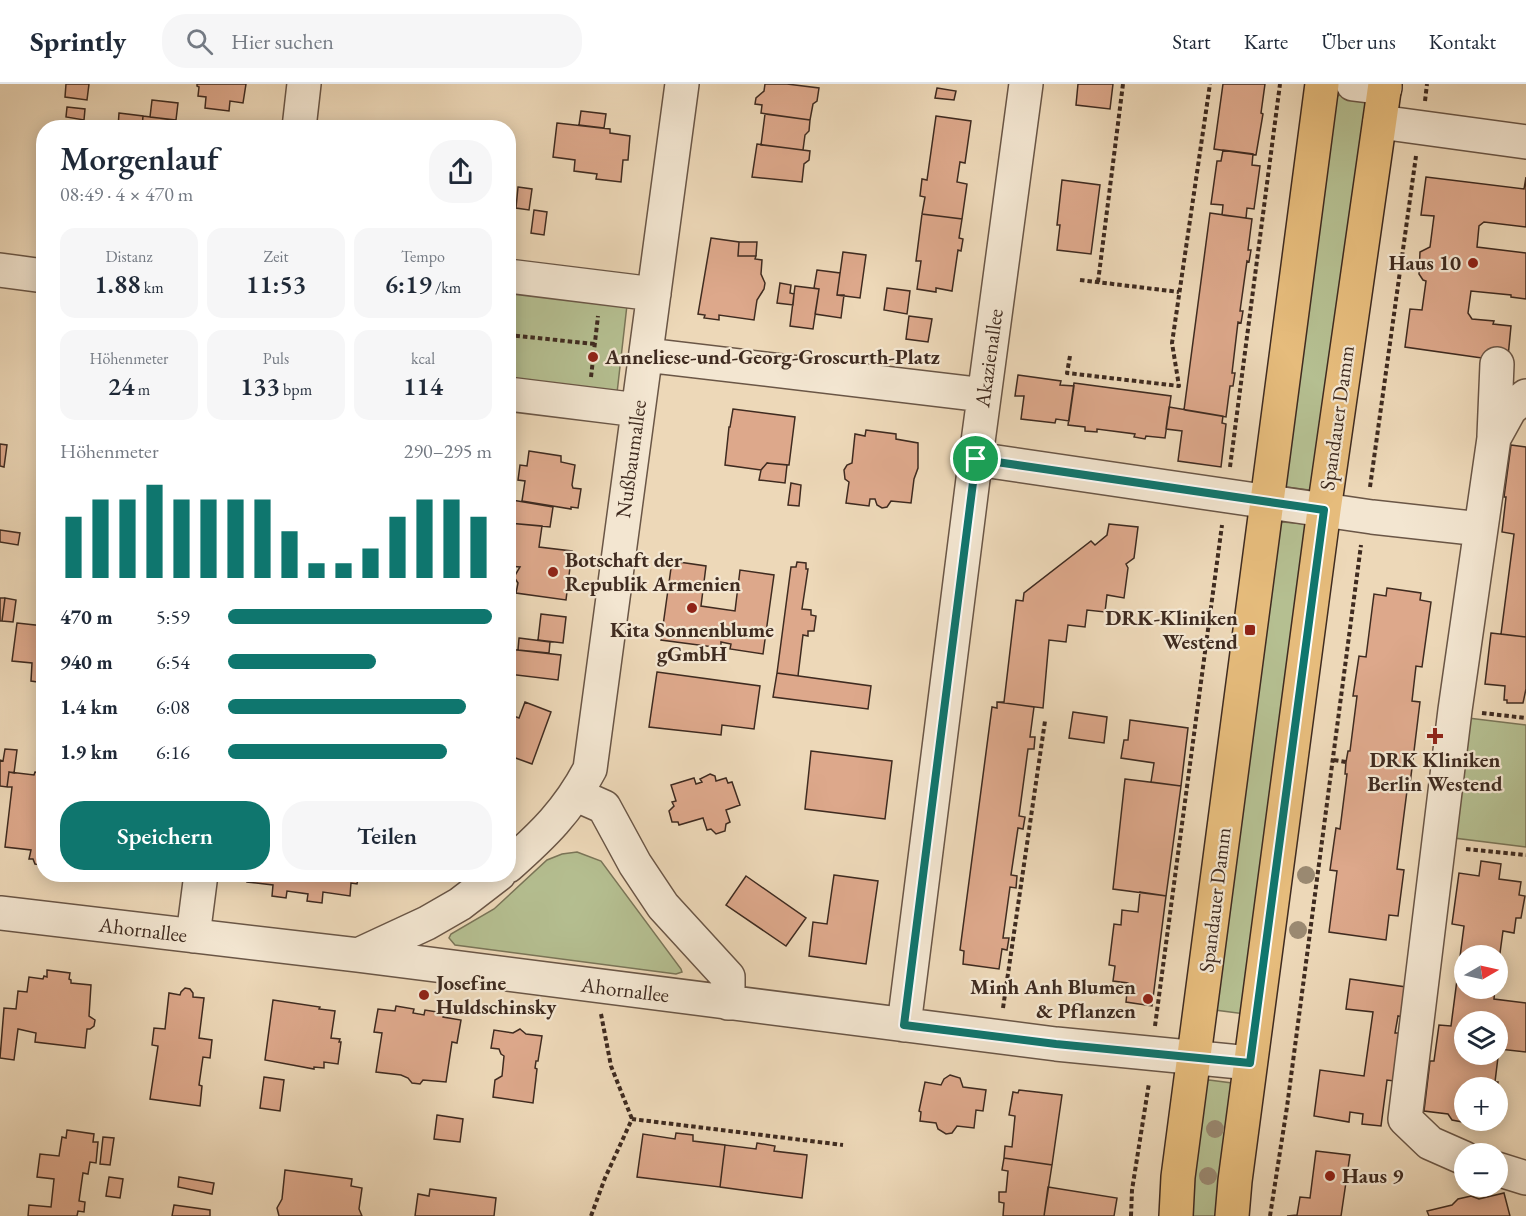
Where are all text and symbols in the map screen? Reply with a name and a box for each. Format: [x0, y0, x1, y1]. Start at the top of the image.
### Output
search box [162, 14, 582, 68]
text: Sprintly [30, 23, 126, 59]
icon: search [183, 25, 216, 58]
text: Hier suchen [231, 27, 334, 56]
text: Start [1172, 28, 1211, 55]
text: Karte [1244, 28, 1288, 55]
text: Über uns [1321, 28, 1396, 55]
text: Kontakt [1429, 28, 1496, 55]
text: Morgenlauf [60, 137, 218, 180]
button: share [429, 140, 492, 203]
text: 08:49 · 4 × 470 m [60, 181, 193, 207]
text: Distanz [105, 246, 153, 267]
text: Zeit [264, 246, 288, 267]
text: Tempo [401, 246, 445, 267]
place label: Haus 10 [1389, 249, 1461, 276]
marker: Haus 10 [1466, 256, 1480, 270]
text: 1.88 [94, 267, 141, 301]
text: 11:53 [246, 267, 306, 301]
text: 6:19 [385, 267, 432, 301]
text: km [141, 277, 164, 298]
text: /km [432, 277, 461, 298]
street label: Akazienallee [968, 307, 1009, 410]
place label: Anneliese-und-Georg-Groscurth-Platz [604, 343, 940, 370]
street label: Spandauer Damm [1313, 344, 1360, 492]
text: Höhenmeter [90, 348, 168, 369]
text: Puls [263, 348, 289, 369]
text: kcal [411, 348, 435, 369]
marker: Anneliese-und-Georg-Groscurth-Platz [586, 350, 600, 364]
text: 24 [108, 369, 135, 403]
text: 133 [240, 369, 280, 403]
text: 114 [403, 369, 443, 403]
text: m [135, 379, 150, 400]
text: bpm [280, 379, 312, 400]
street label: Nußbaumallee [609, 398, 652, 520]
pin [950, 433, 1001, 484]
text: Höhenmeter [60, 438, 159, 464]
text: 290–295 m [404, 438, 492, 464]
icon: arrive [959, 442, 992, 475]
place label: Botschaft der Republik Armenien [565, 546, 741, 597]
marker: Botschaft der Republik Armenien [546, 565, 560, 579]
marker: Kita Sonnenblume gGmbH [685, 601, 699, 615]
text: 470 m [60, 604, 113, 630]
text: 5:59 [156, 604, 190, 630]
place label: DRK-Kliniken Westend [1105, 604, 1238, 655]
place label: Kita Sonnenblume gGmbH [610, 616, 774, 667]
marker: DRK-Kliniken Westend [1243, 623, 1257, 637]
text: 940 m [60, 649, 113, 675]
text: 6:54 [156, 649, 190, 675]
text: 1.4 km [60, 694, 118, 720]
text: 6:08 [156, 694, 190, 720]
marker: DRK Kliniken Berlin Westend [1426, 727, 1444, 745]
text: 1.9 km [60, 739, 118, 765]
text: 6:16 [156, 739, 190, 765]
place label: DRK Kliniken Berlin Westend [1367, 746, 1503, 797]
button: Speichern [60, 801, 270, 870]
button: Teilen [282, 801, 492, 870]
street label: Spandauer Damm [1192, 826, 1237, 974]
street label: Ahornallee [97, 911, 189, 948]
north arrow [1454, 945, 1508, 999]
map controls [1454, 945, 1508, 1197]
place label: Josefine Huldschinsky [434, 969, 557, 1020]
street label: Ahornallee [579, 971, 671, 1008]
place label: Minh Anh Blumen & Pflanzen [970, 973, 1136, 1024]
marker: Josefine Huldschinsky [417, 988, 431, 1002]
marker: Minh Anh Blumen & Pflanzen [1141, 992, 1155, 1006]
button: layers [1454, 1011, 1508, 1065]
button: + [1454, 1077, 1508, 1131]
button: − [1454, 1143, 1508, 1197]
place label: Haus 9 [1342, 1162, 1403, 1189]
marker: Haus 9 [1323, 1169, 1337, 1183]

